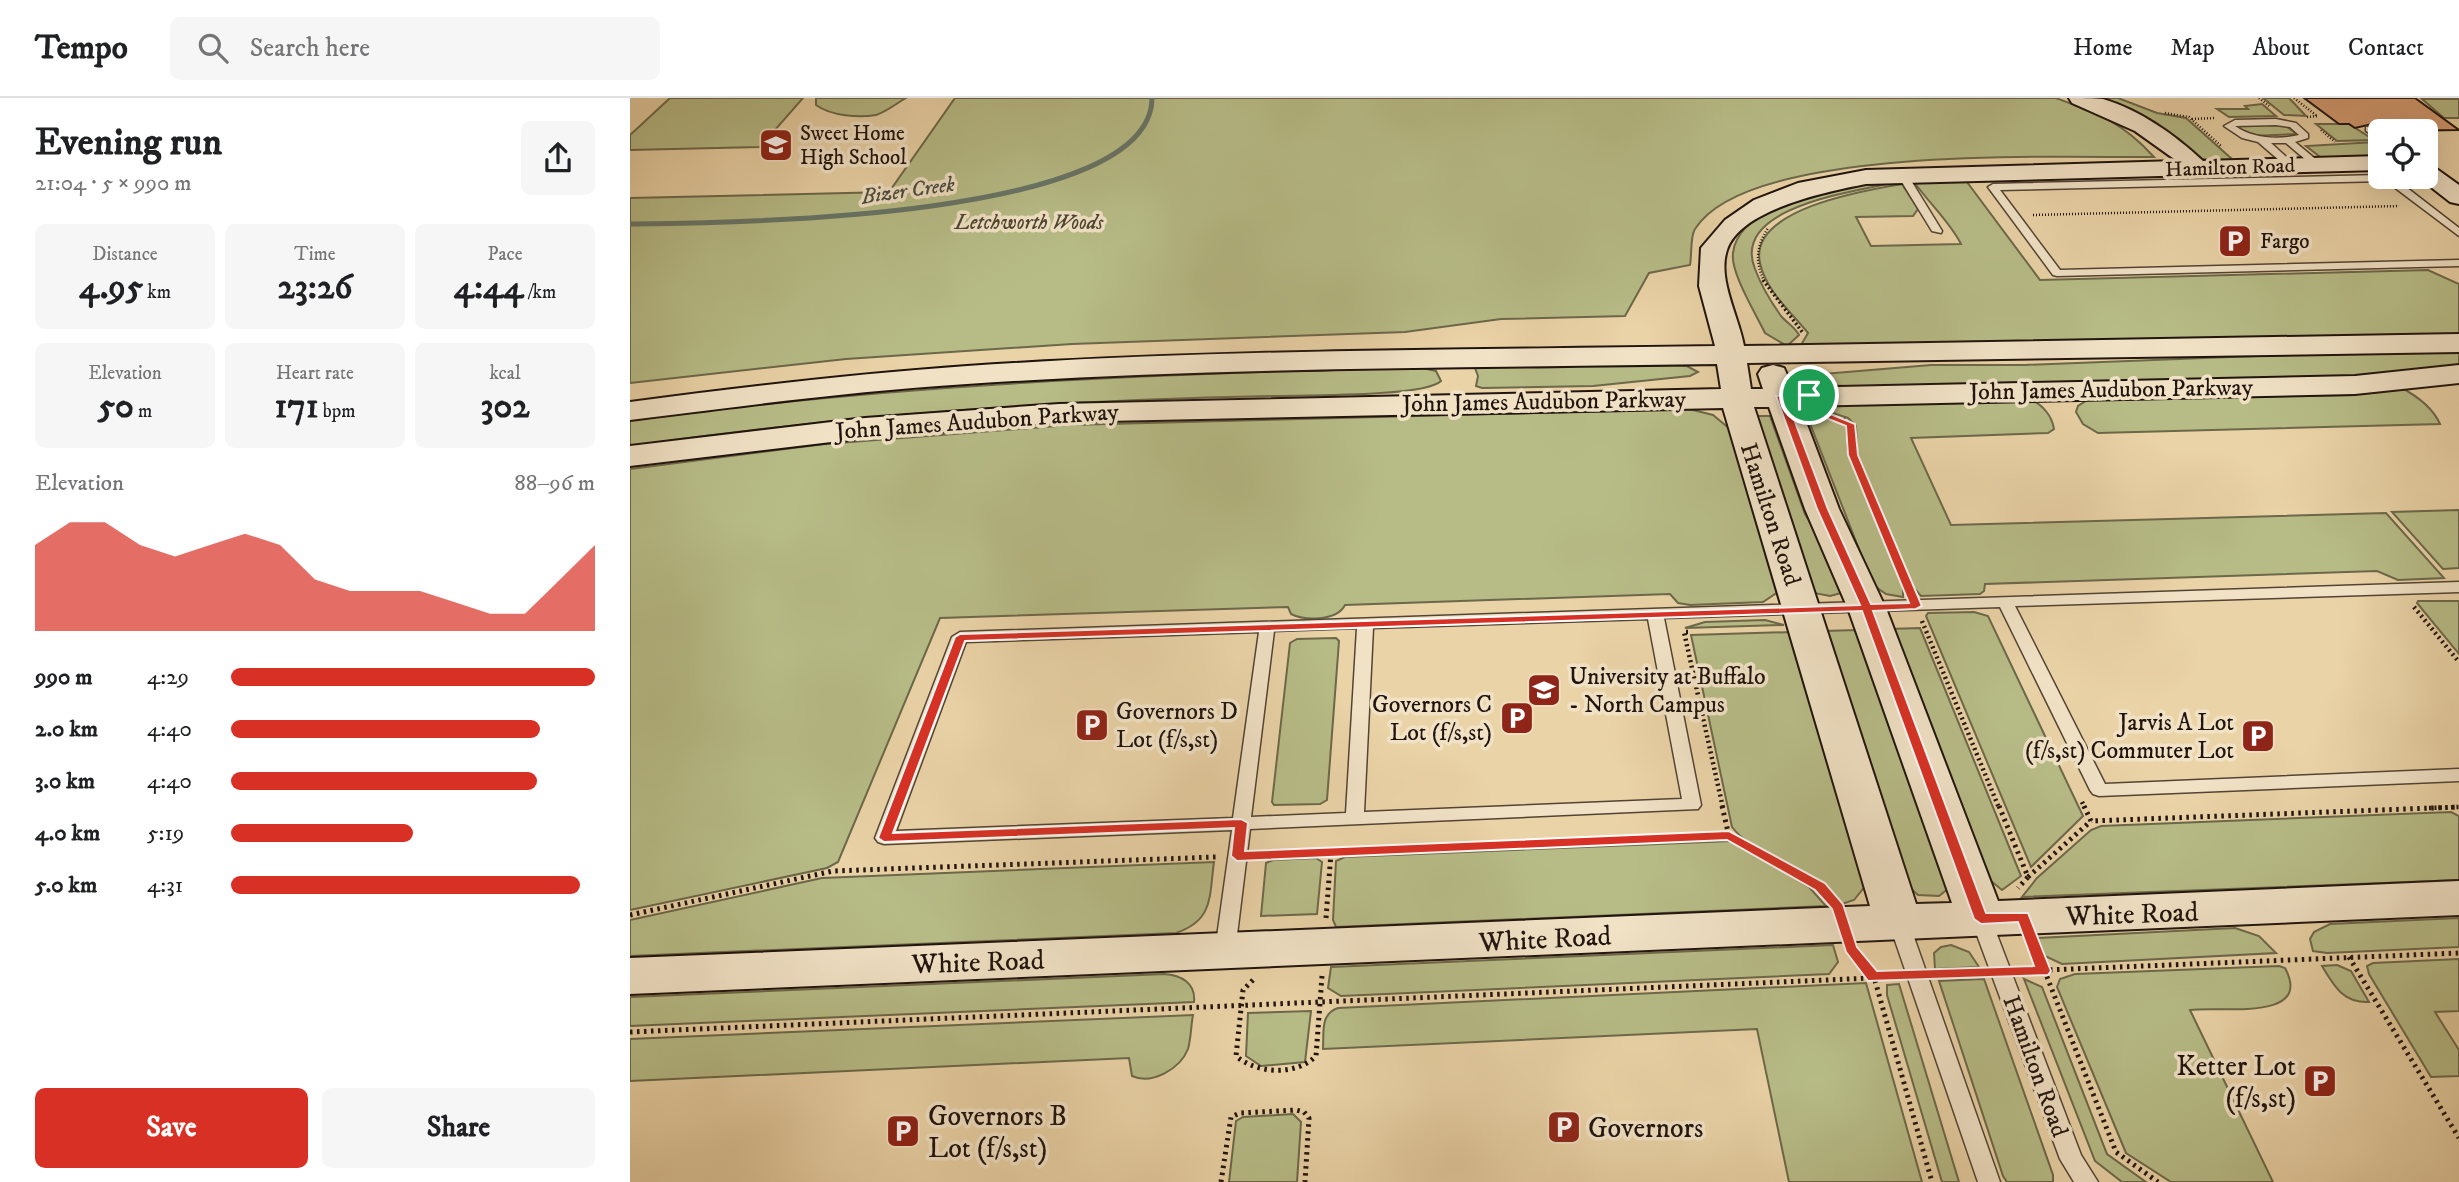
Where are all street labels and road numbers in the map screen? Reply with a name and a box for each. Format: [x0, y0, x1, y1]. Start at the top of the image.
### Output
street label: Hamilton Road [2165, 153, 2296, 183]
street label: John James Audubon Parkway [1967, 373, 2254, 408]
street label: John James Audubon Parkway [1400, 385, 1687, 420]
street label: John James Audubon Parkway [832, 397, 1120, 447]
street label: Hamilton Road [1733, 439, 1807, 590]
street label: White Road [2064, 895, 2199, 934]
street label: White Road [1477, 919, 1612, 961]
street label: White Road [910, 943, 1045, 982]
street label: Hamilton Road [1996, 991, 2075, 1141]

